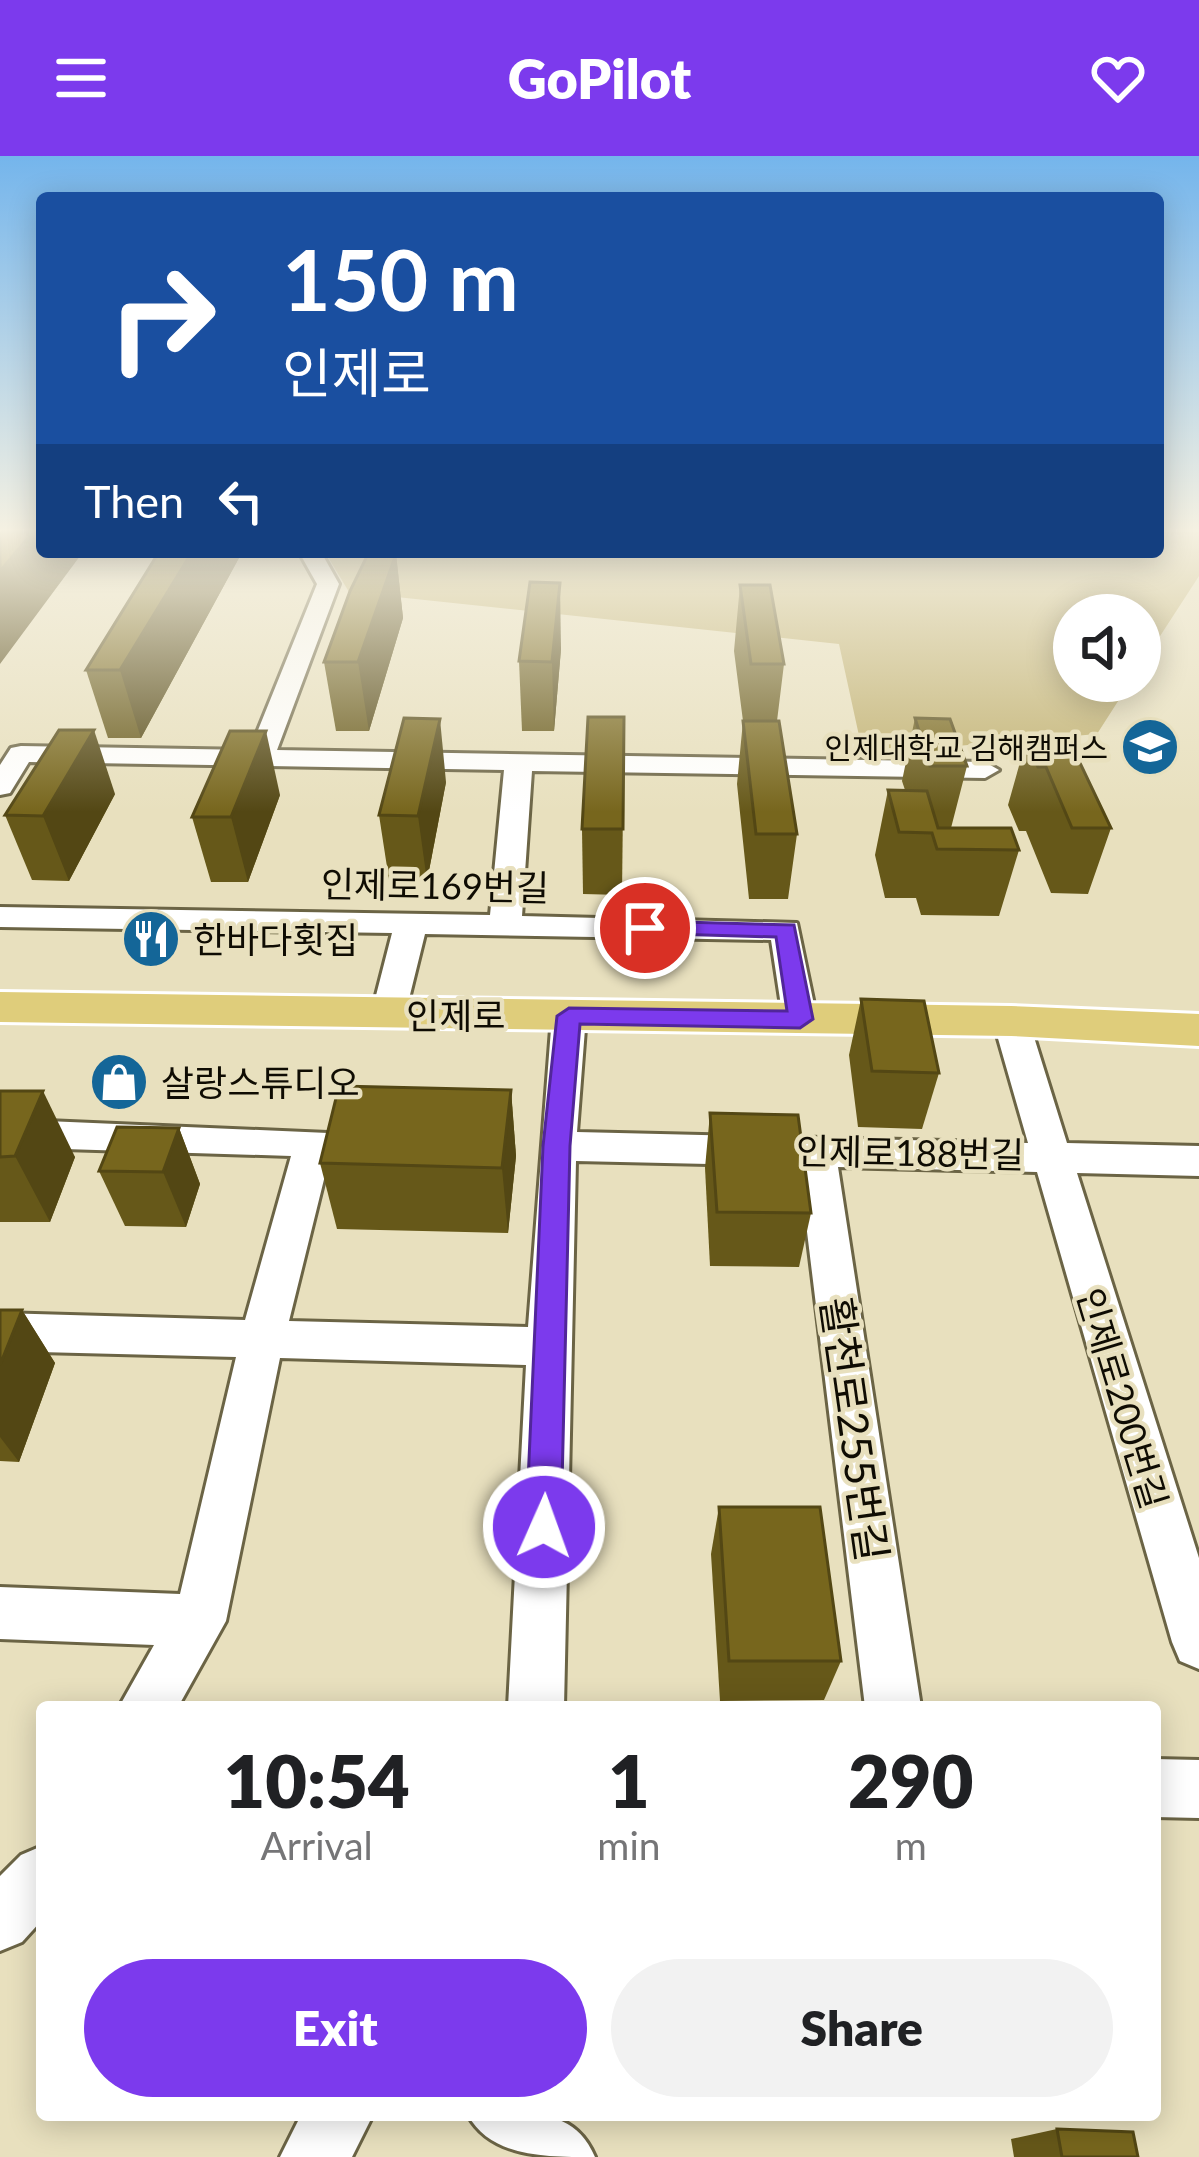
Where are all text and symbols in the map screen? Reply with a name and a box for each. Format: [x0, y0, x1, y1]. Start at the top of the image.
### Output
icon: menu [48, 45, 114, 111]
icon: heart [1085, 45, 1151, 111]
text: GoPilot [508, 46, 691, 111]
text: 150 m [282, 228, 519, 329]
icon: right [84, 240, 240, 396]
text: 인제로 [282, 340, 431, 405]
icon: left [208, 468, 274, 534]
text: Then [84, 474, 184, 528]
map controls [1053, 594, 1161, 702]
button: sound [1053, 594, 1161, 702]
school or university icon: 인제대학교 김해캠퍼스 [1119, 716, 1181, 778]
place label: 인제대학교 김해캠퍼스 [824, 729, 1108, 765]
street label: 인제로169번길 [321, 861, 549, 909]
pin [594, 877, 696, 979]
icon: arrive [612, 895, 678, 961]
restaurant icon: 한바다횟집 [120, 908, 182, 970]
place label: 한바다횟집 [193, 917, 359, 961]
street label: 인제로 [406, 993, 506, 1037]
shop icon: 살랑스튜디오 [88, 1051, 150, 1113]
place label: 살랑스튜디오 [161, 1060, 360, 1104]
street label: 인제로188번길 [796, 1128, 1024, 1176]
street label: 인제로200번길 [1069, 1282, 1177, 1514]
street label: 활천로255번길 [812, 1294, 898, 1564]
position arrow [481, 1464, 607, 1590]
text: 10:54 [224, 1737, 410, 1823]
text: 1 [608, 1737, 650, 1823]
text: 290 [848, 1737, 973, 1823]
text: Arrival [260, 1822, 373, 1868]
text: min [597, 1822, 661, 1868]
text: m [895, 1822, 927, 1868]
button: Exit [84, 1959, 587, 2097]
button: Share [611, 1959, 1113, 2097]

